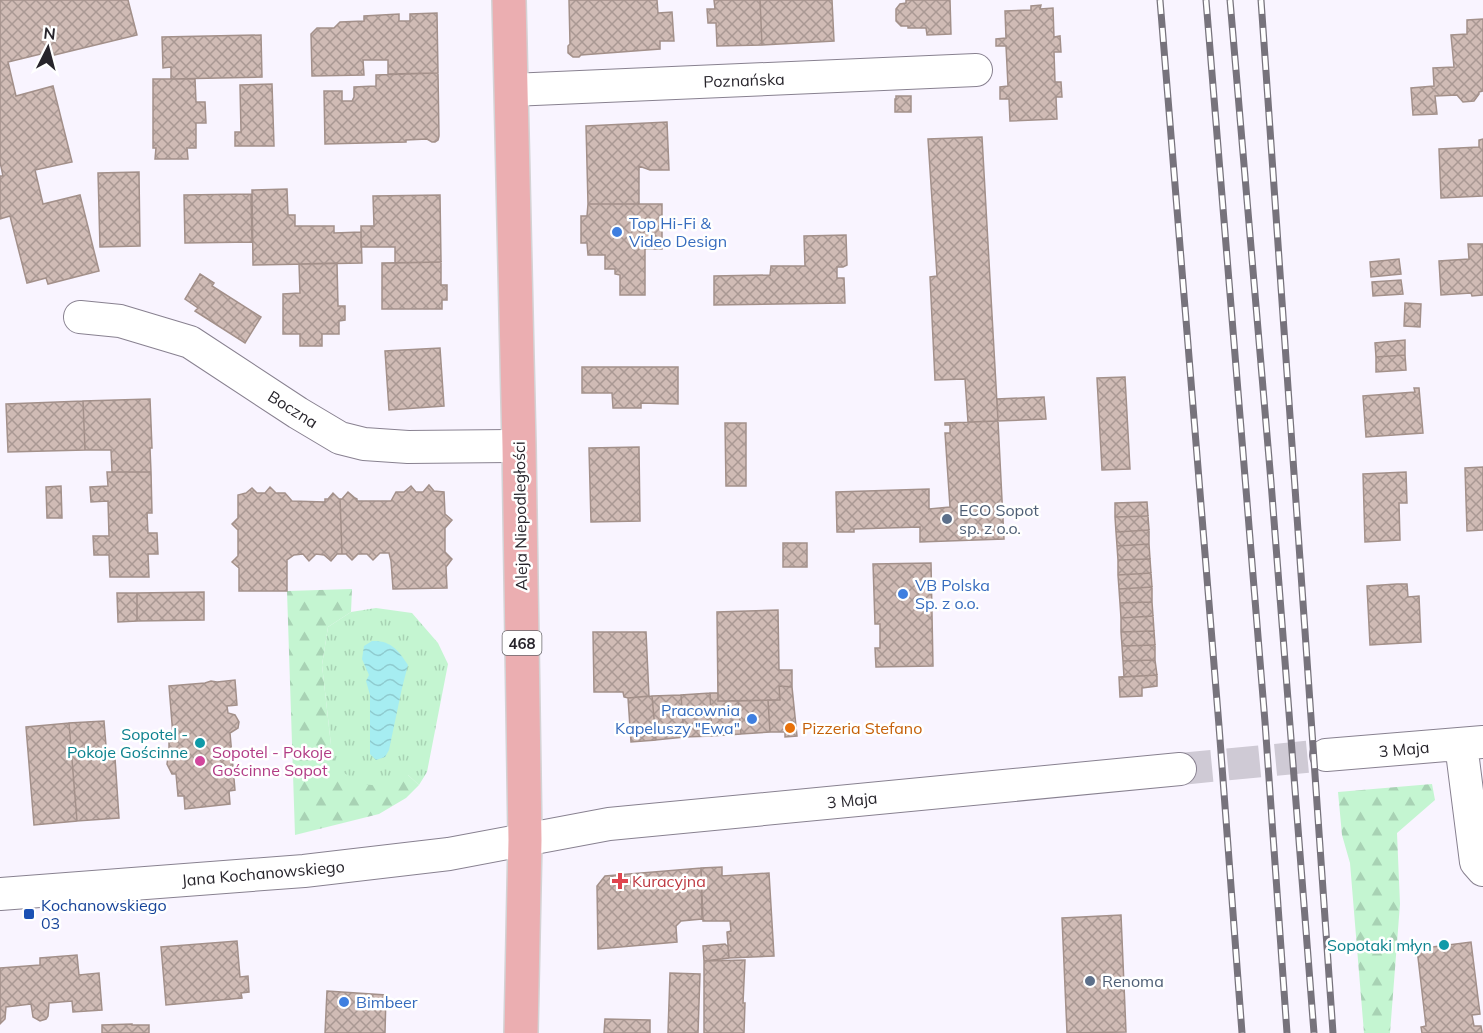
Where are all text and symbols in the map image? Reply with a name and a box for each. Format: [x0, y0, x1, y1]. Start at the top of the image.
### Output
north arrow [18, 18, 78, 78]
text: N [43, 23, 57, 44]
street label: Poznańska [703, 69, 785, 91]
place label: Top Hi-Fi & Video Design [629, 213, 727, 251]
marker: Top Hi-Fi & Video Design [610, 225, 624, 239]
street label: Boczna [264, 386, 322, 432]
street label: Aleja Niepodległości [509, 441, 531, 591]
place label: ECO Sopot sp. z o.o. [959, 500, 1039, 538]
marker: ECO Sopot sp. z o.o. [940, 512, 954, 526]
place label: VB Polska Sp. z o.o. [915, 575, 990, 613]
marker: VB Polska Sp. z o.o. [896, 587, 910, 601]
road number: 468 [502, 631, 542, 655]
place label: Pracownia Kapeluszy "Ewa" [615, 700, 740, 738]
marker: Pracownia Kapeluszy "Ewa" [745, 712, 759, 726]
place label: Pizzeria Stefano [802, 718, 922, 738]
marker: Pizzeria Stefano [783, 721, 797, 735]
place label: Sopotel - Pokoje Gościnne [67, 724, 188, 762]
marker: Sopotel - Pokoje Gościnne [193, 736, 207, 750]
street label: 3 Maja [1378, 737, 1430, 761]
place label: Sopotel - Pokoje Gościnne Sopot [212, 742, 332, 780]
marker: Sopotel - Pokoje Gościnne Sopot [193, 754, 207, 768]
street label: 3 Maja [826, 787, 878, 813]
street label: Jana Kochanowskiego [181, 856, 345, 890]
place label: Kuracyjna [632, 871, 706, 891]
marker: Kuracyjna [613, 874, 627, 888]
place label: Kochanowskiego 03 [41, 895, 167, 933]
marker: Kochanowskiego 03 [22, 907, 36, 921]
place label: Sopotaki młyn [1327, 935, 1432, 955]
marker: Sopotaki młyn [1437, 938, 1451, 952]
place label: Renoma [1102, 971, 1164, 991]
marker: Renoma [1083, 974, 1097, 988]
place label: Bimbeer [356, 992, 418, 1012]
marker: Bimbeer [337, 995, 351, 1009]

